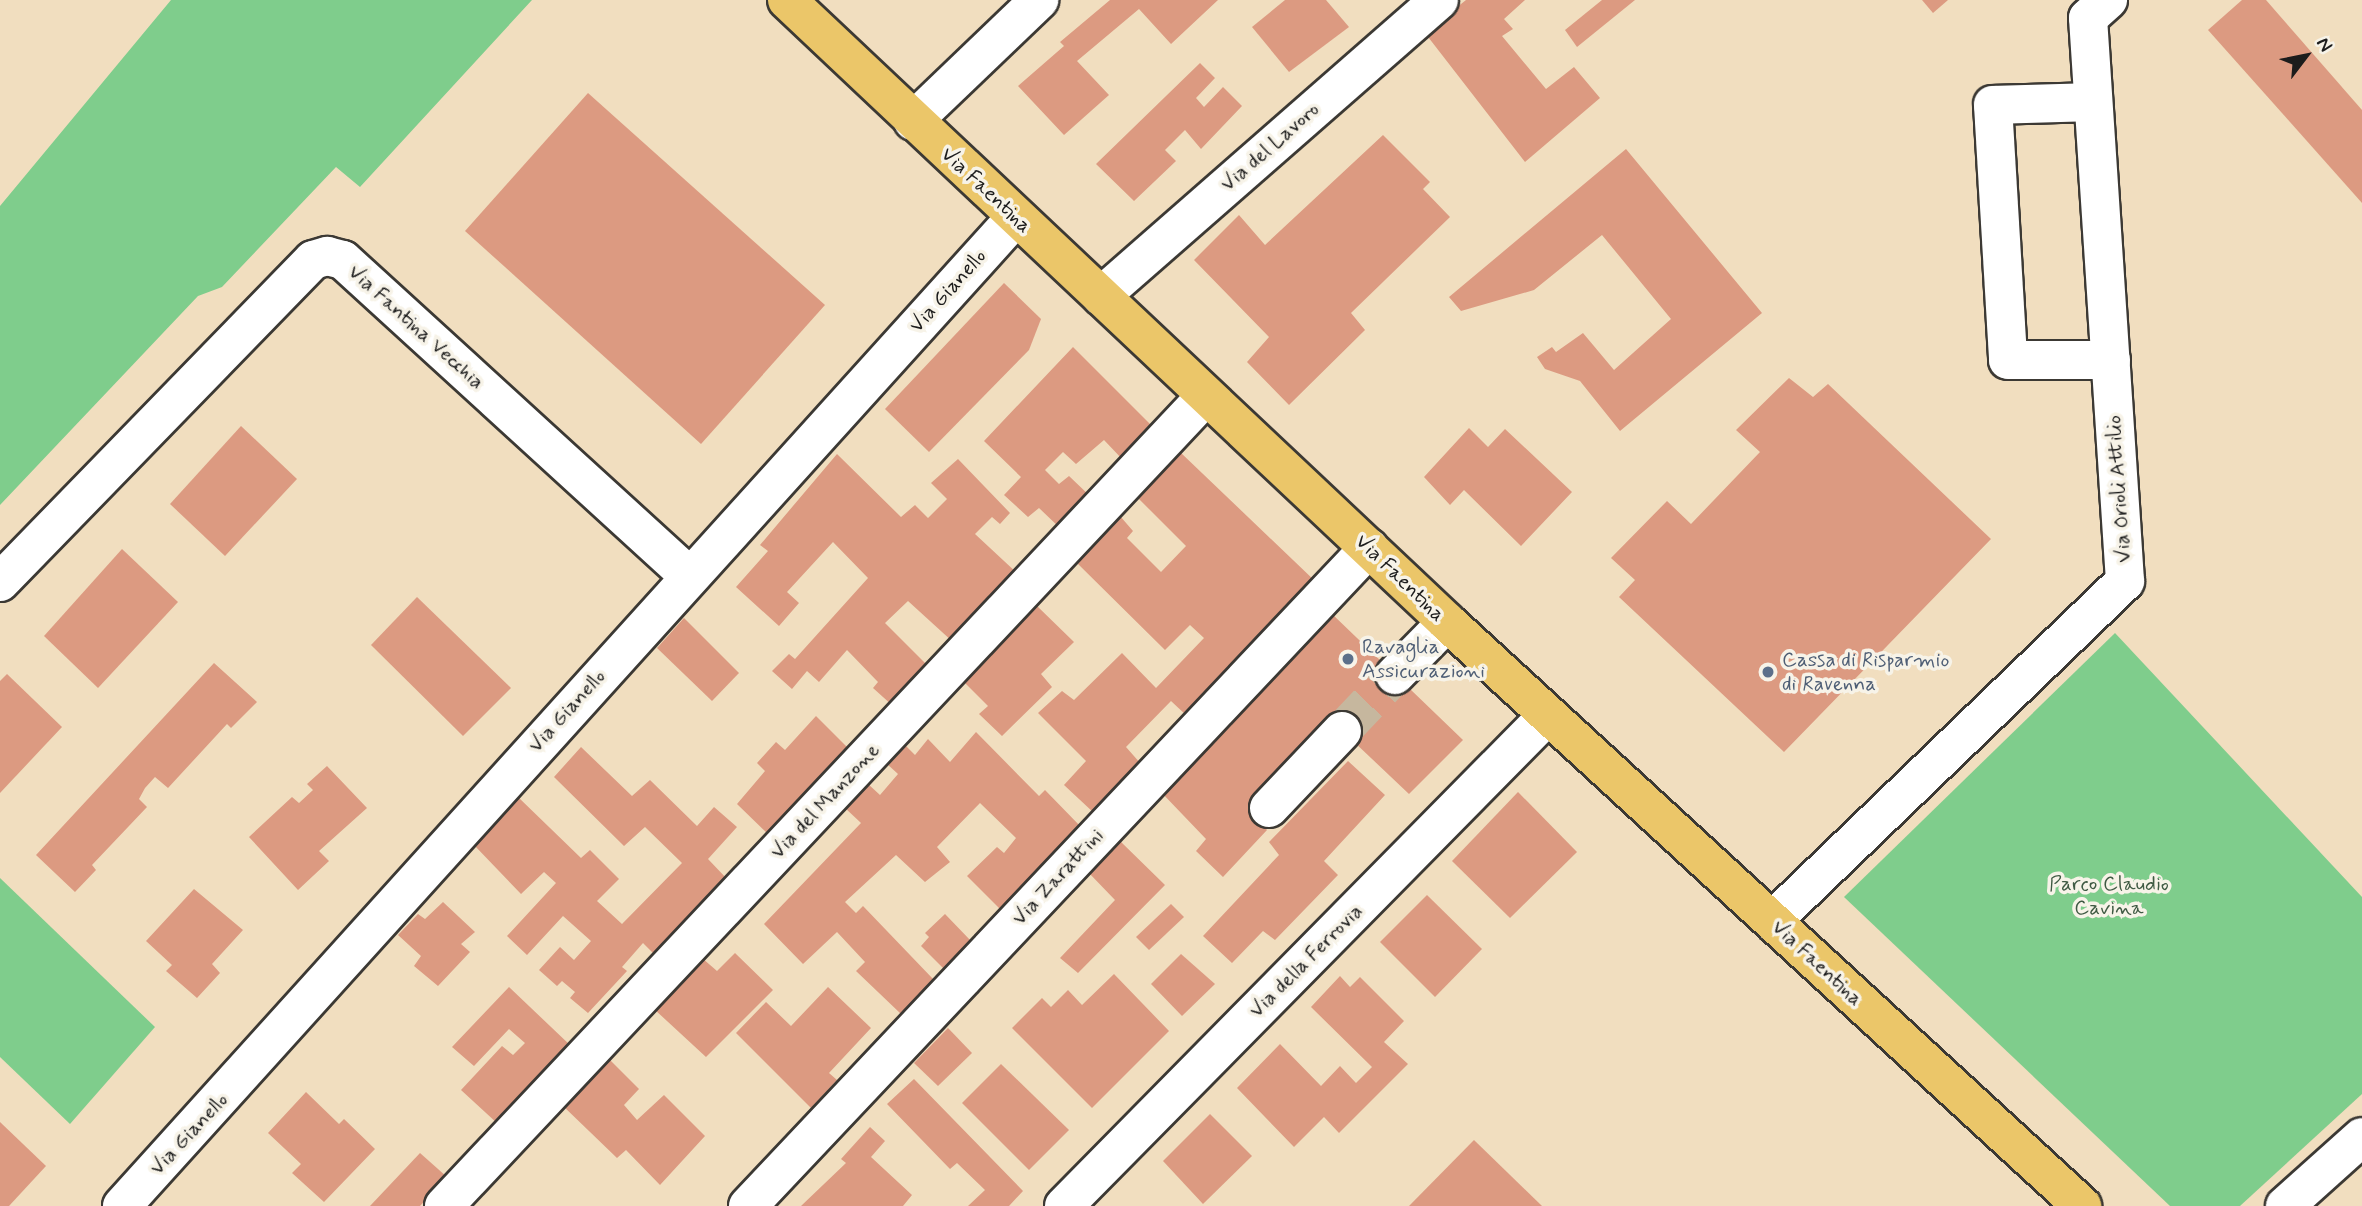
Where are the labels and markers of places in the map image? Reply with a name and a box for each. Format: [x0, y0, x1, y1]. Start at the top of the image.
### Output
place label: Ravaglia Assicurazioni [1362, 634, 1485, 684]
place label: Cassa di Risparmio di Ravenna [1782, 647, 1948, 697]
marker: Ravaglia Assicurazioni [1340, 651, 1356, 667]
marker: Cassa di Risparmio di Ravenna [1760, 664, 1776, 680]

